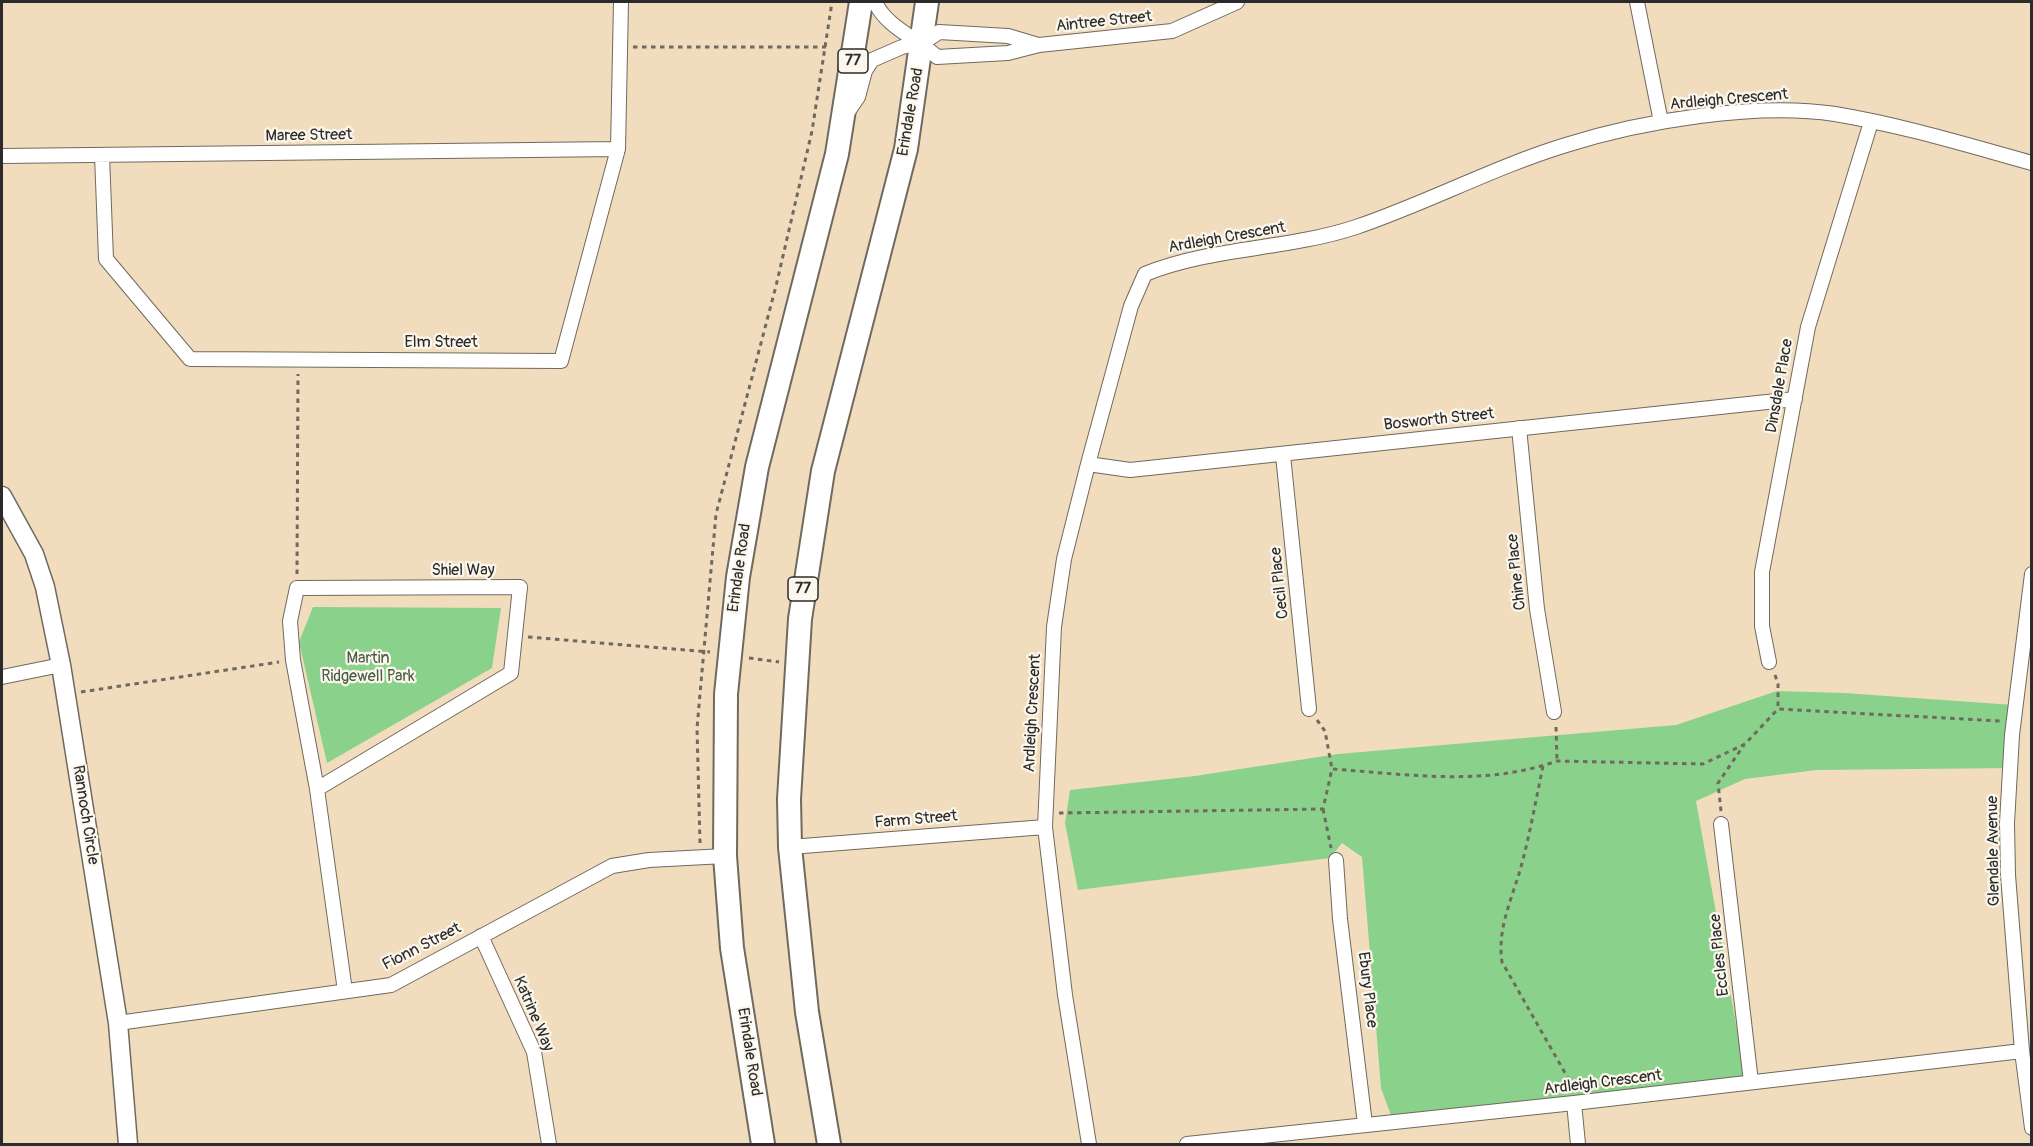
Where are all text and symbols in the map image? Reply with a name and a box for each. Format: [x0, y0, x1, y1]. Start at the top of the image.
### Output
street label: Aintree Street [1055, 7, 1153, 37]
road number: 77 [838, 49, 868, 73]
street label: Erindale Road [894, 66, 928, 158]
street label: Ardleigh Crescent [1669, 85, 1789, 115]
street label: Maree Street [265, 126, 353, 146]
street label: Ardleigh Crescent [1167, 218, 1287, 258]
street label: Elm Street [404, 333, 478, 353]
street label: Dinsdale Place [1762, 337, 1798, 435]
street label: Bosworth Street [1383, 405, 1495, 435]
street label: Erindale Road [724, 522, 756, 614]
street label: Chine Place [1503, 533, 1531, 611]
street label: Cecil Place [1267, 546, 1293, 620]
street label: Shiel Way [432, 561, 494, 581]
road number: 77 [788, 577, 818, 601]
park label: Martin Ridgewell Park [321, 649, 415, 687]
street label: Ardleigh Crescent [1020, 653, 1046, 773]
street label: Rannoch Circle [68, 764, 102, 866]
street label: Glendale Avenue [1983, 796, 2005, 906]
street label: Farm Street [874, 807, 958, 833]
street label: Eccles Place [1706, 913, 1734, 997]
street label: Fionn Street [379, 919, 465, 975]
street label: Ebury Place [1353, 951, 1381, 1029]
street label: Katrine Way [509, 974, 557, 1054]
street label: Erindale Road [733, 1006, 765, 1098]
street label: Ardleigh Crescent [1543, 1066, 1663, 1100]

